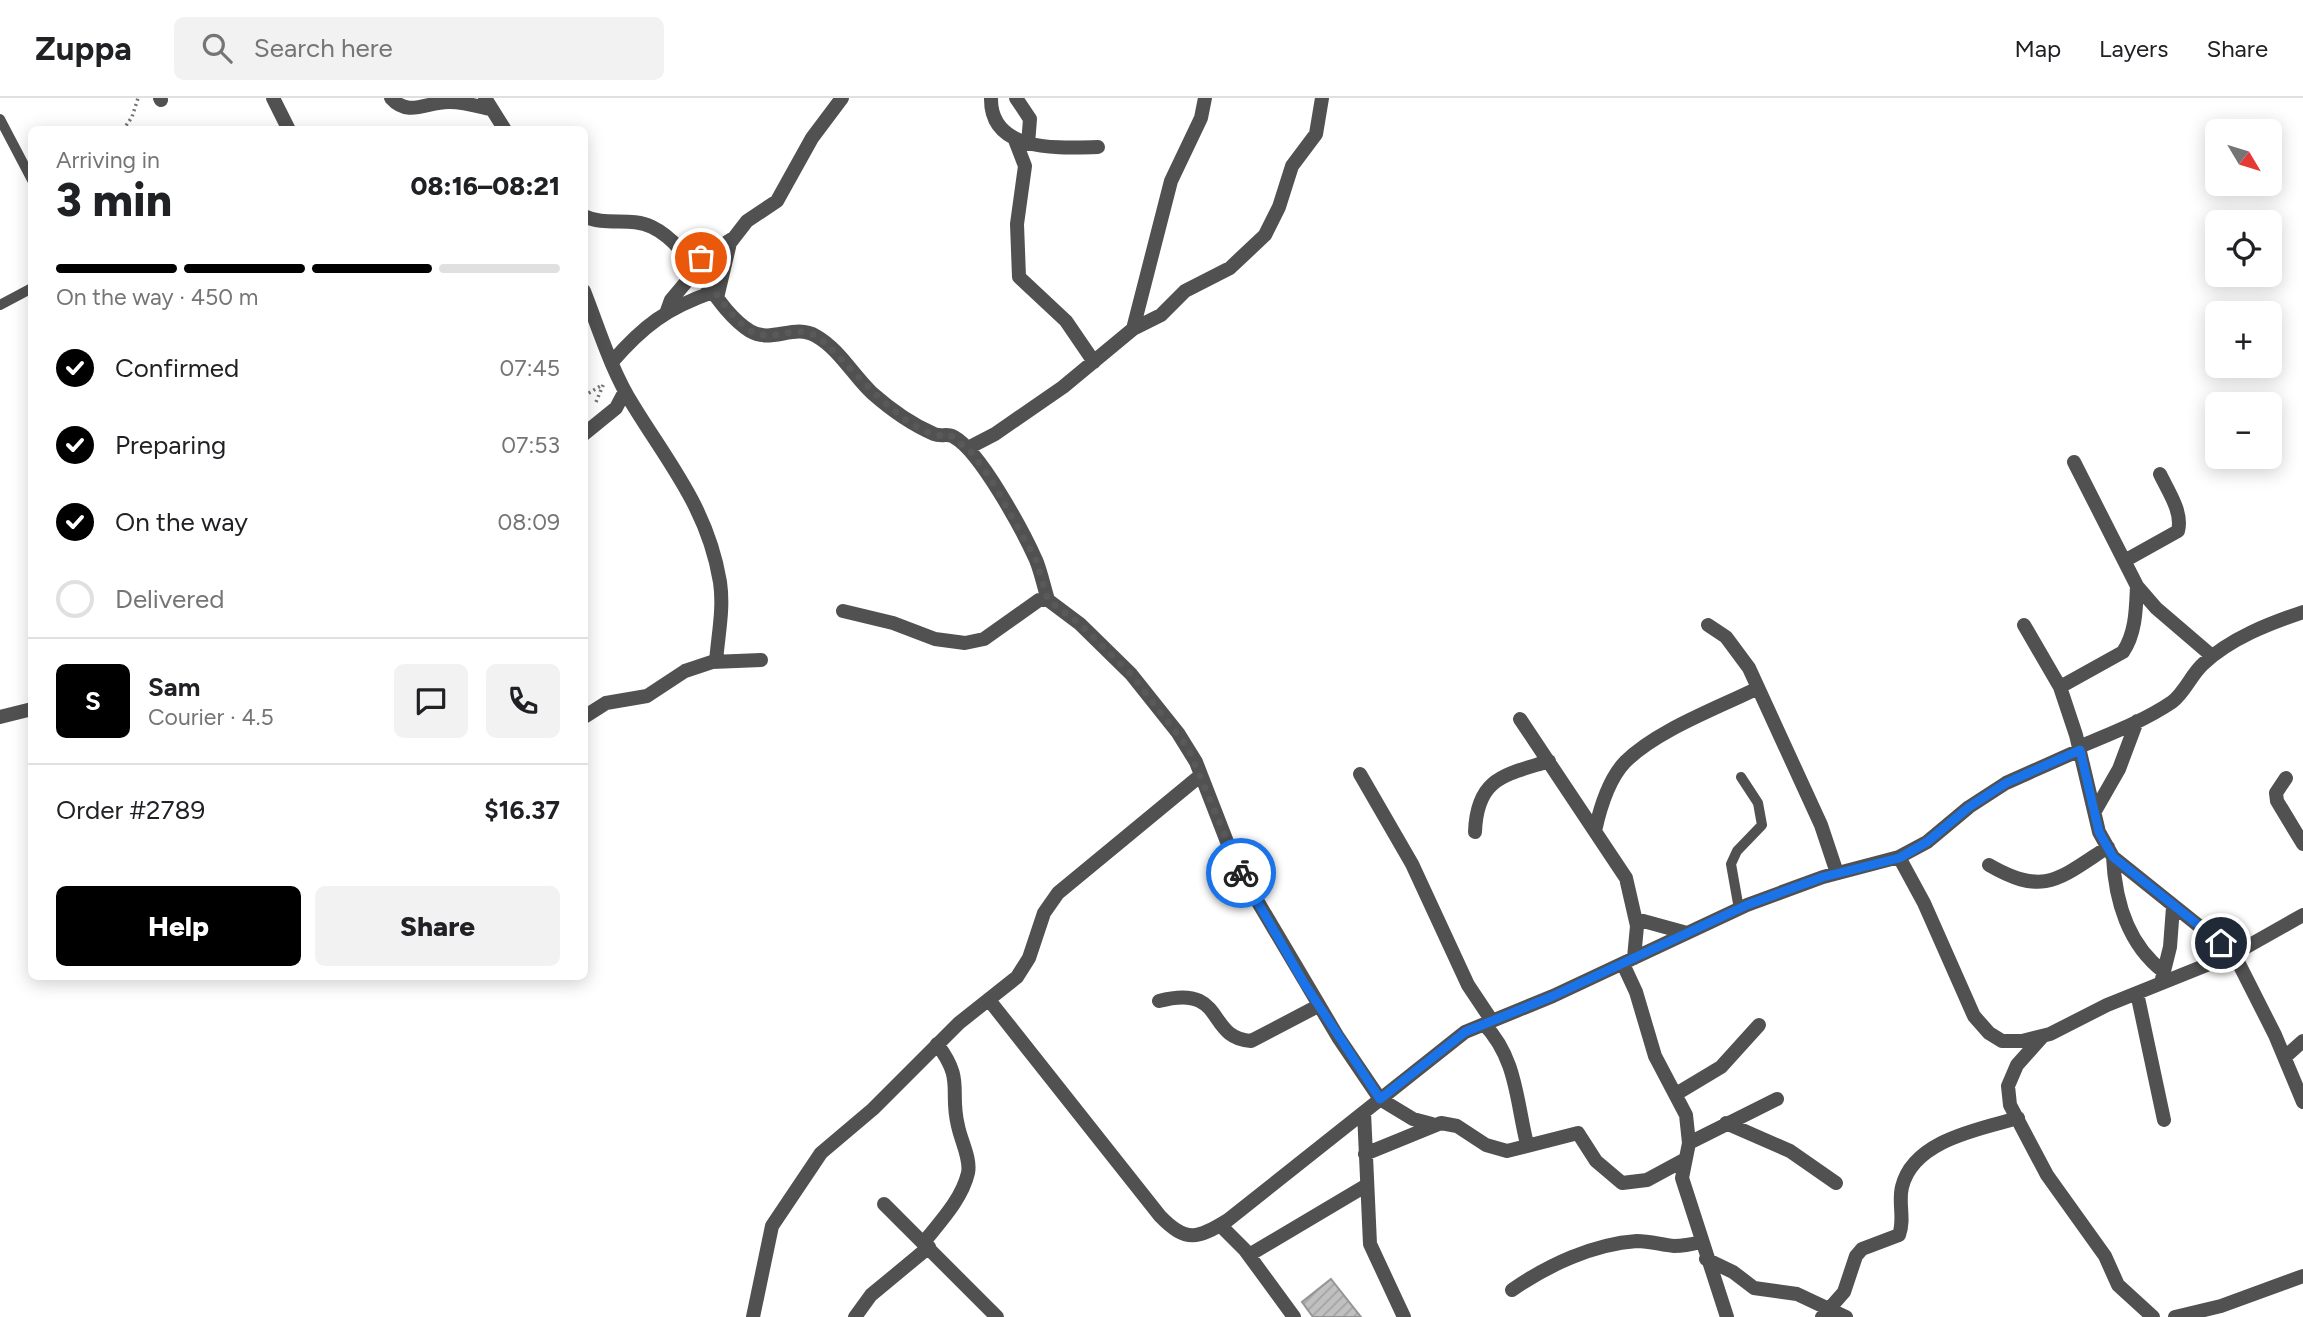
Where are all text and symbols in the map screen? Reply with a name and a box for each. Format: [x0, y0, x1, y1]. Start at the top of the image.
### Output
search box [174, 17, 664, 80]
text: Zuppa [35, 29, 132, 68]
icon: search [198, 29, 236, 67]
text: Search here [254, 32, 393, 64]
text: Map [2014, 34, 2061, 63]
text: Layers [2099, 34, 2168, 63]
text: Share [2206, 34, 2268, 63]
north arrow [2205, 119, 2282, 196]
map controls [2205, 119, 2282, 469]
text: Arriving in [56, 146, 160, 174]
text: 08:16–08:21 [410, 170, 560, 202]
text: 3 min [56, 172, 172, 228]
button: locate [2205, 210, 2282, 287]
pin [671, 228, 731, 288]
icon: bag [682, 239, 720, 277]
text: On the way · 450 m [56, 283, 258, 311]
button: + [2205, 301, 2282, 378]
icon: check [56, 349, 94, 387]
text: Confirmed [115, 352, 239, 384]
text: 07:45 [500, 354, 560, 382]
button: − [2205, 392, 2282, 469]
icon: check [56, 426, 94, 464]
text: Preparing [115, 429, 226, 461]
text: 07:53 [501, 431, 560, 459]
icon: check [56, 503, 94, 541]
text: On the way [115, 506, 248, 538]
text: 08:09 [498, 508, 560, 536]
text: Delivered [115, 583, 224, 615]
button: chat [394, 664, 468, 738]
button: phone [486, 664, 560, 738]
text: Sam [148, 671, 200, 703]
text: S [85, 685, 101, 717]
text: Courier · 4.5 [148, 703, 274, 731]
text: Order #2789 [56, 794, 205, 826]
text: $16.37 [484, 794, 560, 826]
courier [1206, 838, 1276, 908]
icon: bike [1222, 854, 1260, 892]
button: Help [56, 886, 301, 966]
button: Share [315, 886, 560, 966]
pin [2191, 913, 2251, 973]
icon: home [2202, 924, 2240, 962]

